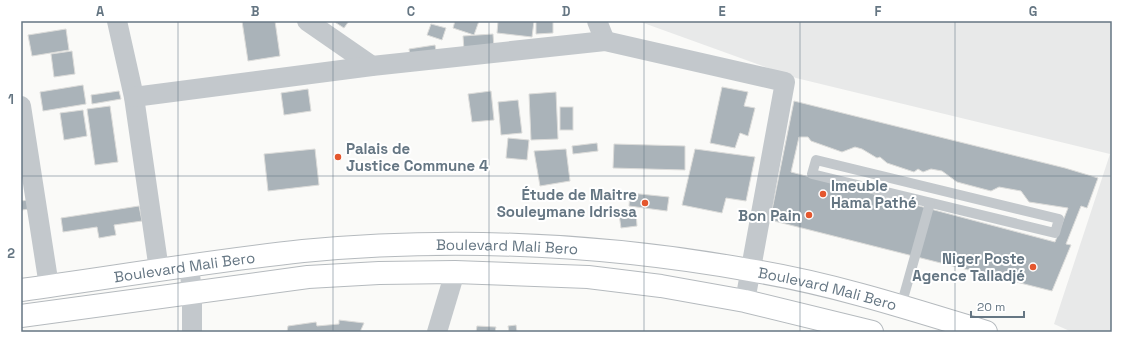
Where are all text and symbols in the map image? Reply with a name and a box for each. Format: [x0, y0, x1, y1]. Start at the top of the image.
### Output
text: A [96, 3, 105, 20]
text: B [251, 3, 260, 20]
text: C [407, 3, 415, 20]
text: D [562, 3, 571, 20]
text: E [718, 3, 726, 20]
text: F [875, 3, 882, 20]
text: G [1029, 3, 1037, 20]
text: 1 [8, 91, 14, 108]
place label: Palais de Justice Commune 4 [346, 139, 489, 175]
marker: Palais de Justice Commune 4 [333, 152, 343, 162]
place label: Imeuble Hama Pathé [831, 176, 917, 212]
place label: Étude de Maitre Souleymane Idrissa [497, 185, 637, 221]
marker: Imeuble Hama Pathé [818, 189, 828, 199]
marker: Étude de Maitre Souleymane Idrissa [640, 198, 650, 208]
place label: Bon Pain [738, 206, 801, 225]
marker: Bon Pain [804, 210, 814, 220]
street label: Boulevard Mali Bero [436, 234, 579, 258]
text: 2 [7, 245, 15, 262]
street label: Boulevard Mali Bero [112, 247, 256, 286]
place label: Niger Poste Agence Talladjé [912, 249, 1025, 285]
street label: Boulevard Mali Bero [757, 262, 899, 314]
marker: Niger Poste Agence Talladjé [1028, 262, 1038, 272]
scale bar [971, 293, 1024, 319]
text: 20 m [977, 299, 1005, 315]

